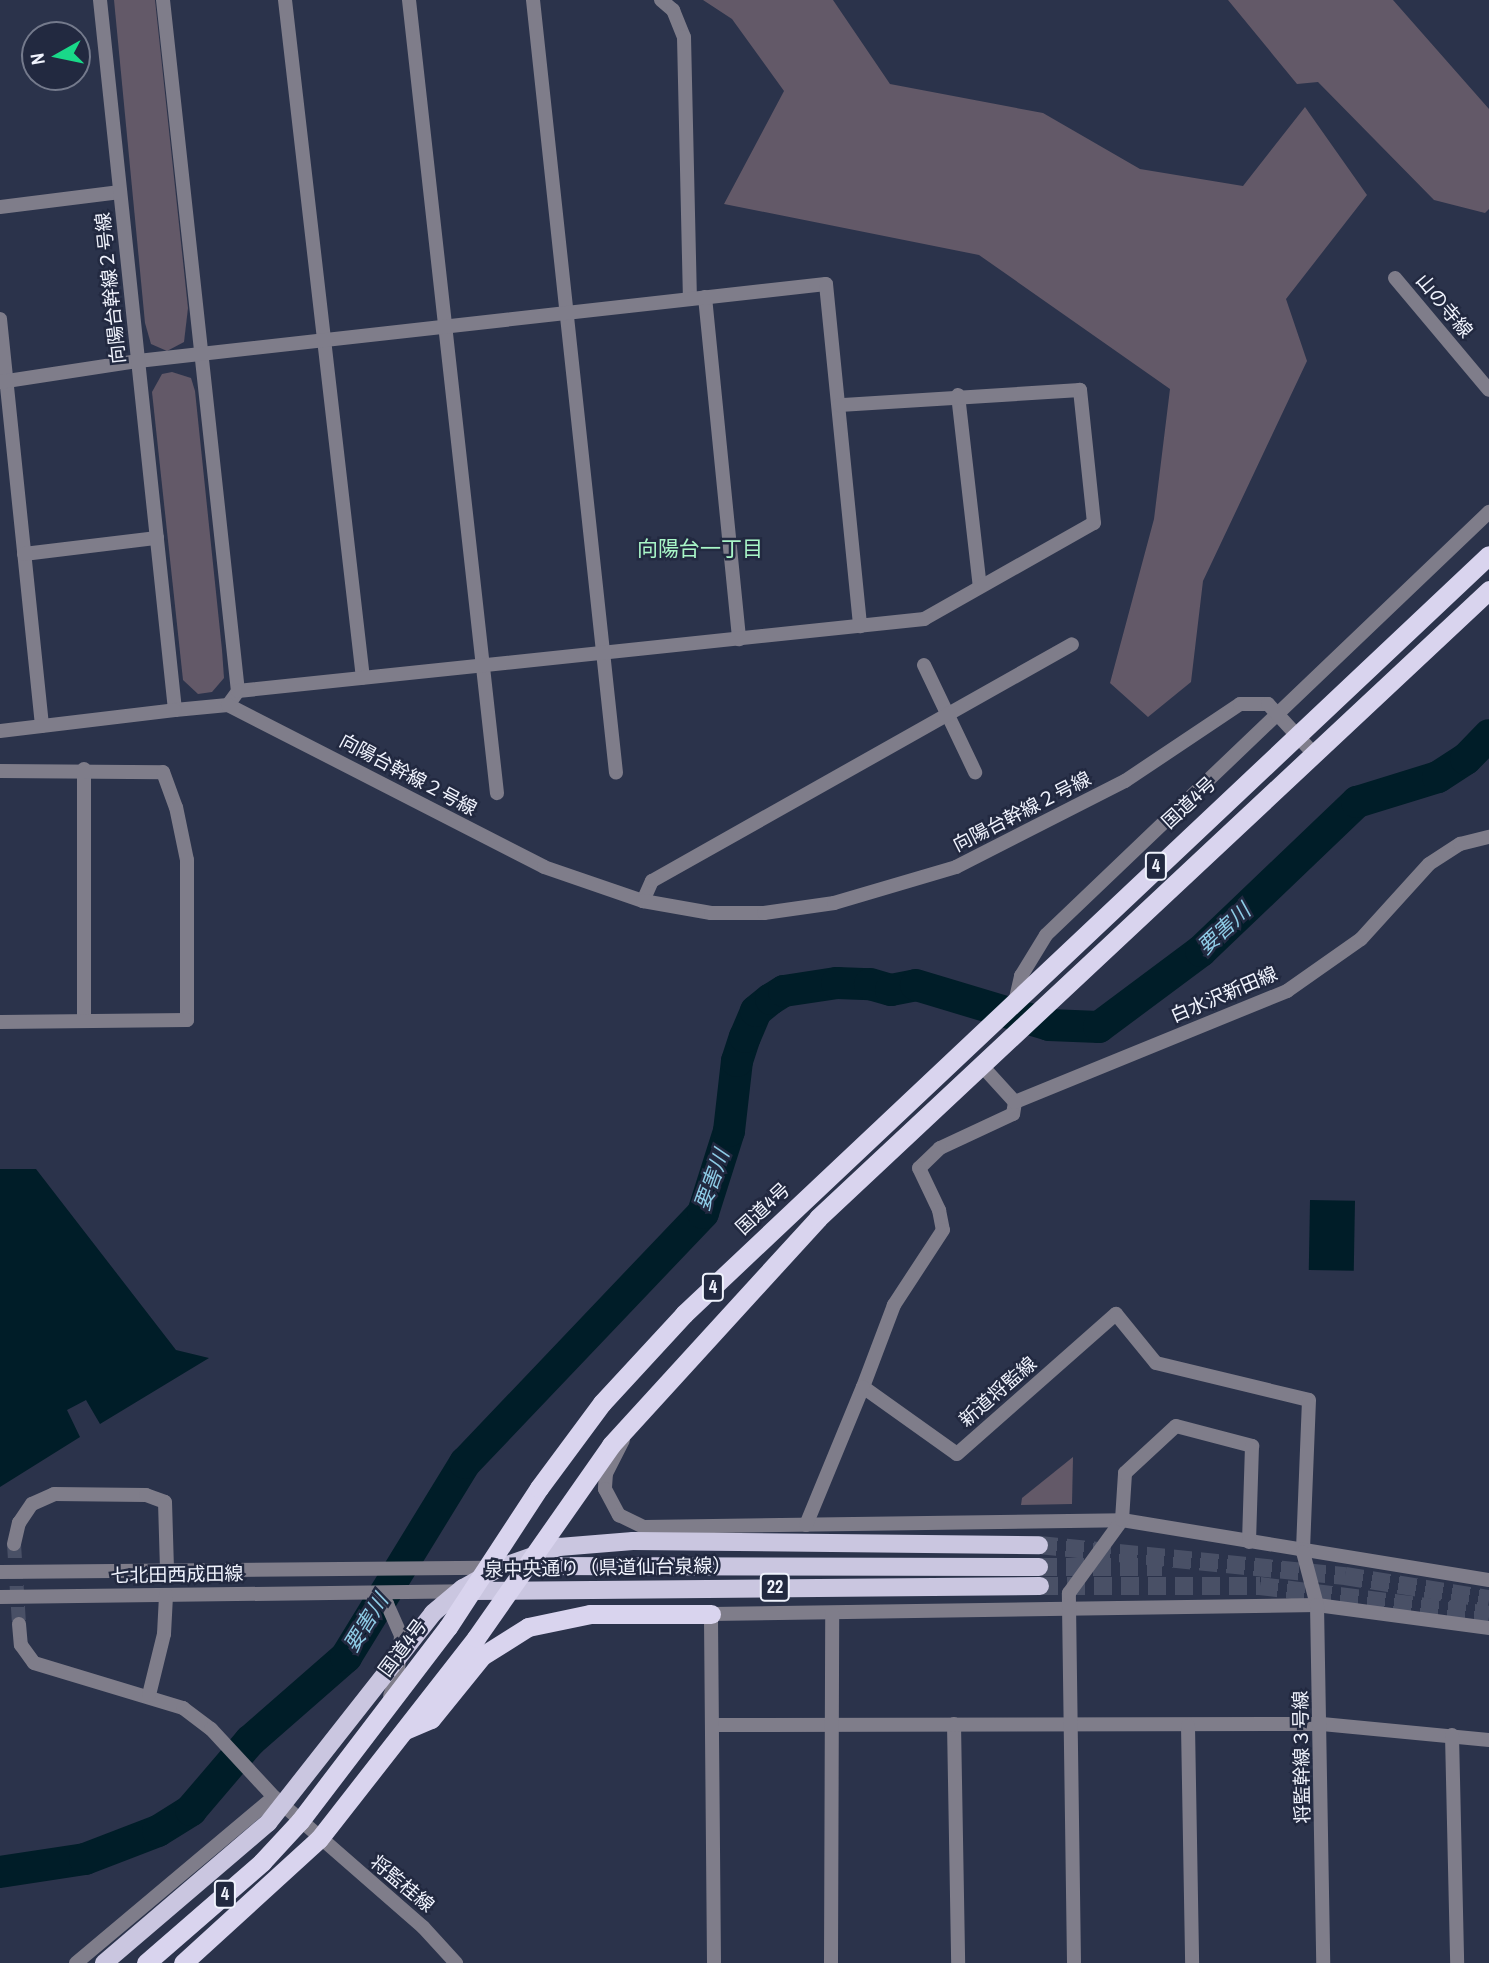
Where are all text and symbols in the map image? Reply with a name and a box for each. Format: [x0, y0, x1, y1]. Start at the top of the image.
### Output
north arrow [21, 21, 91, 91]
text: N [24, 51, 51, 67]
street label: 向陽台幹線２号線 [92, 211, 130, 365]
street label: 山の寺線 [1411, 270, 1477, 342]
district label: 向陽台一丁目 [637, 536, 763, 562]
street label: 向陽台幹線２号線 [336, 729, 480, 821]
street label: 向陽台幹線２号線 [949, 767, 1095, 857]
street label: 国道4号 [1157, 772, 1221, 834]
road number: 4 [1144, 852, 1168, 880]
water label: 要害川 [1192, 898, 1256, 960]
street label: 白水沢新田線 [1167, 962, 1281, 1028]
water label: 要害川 [689, 1146, 735, 1214]
street label: 国道4号 [731, 1178, 795, 1240]
road number: 4 [701, 1272, 725, 1302]
street label: 新道将監線 [955, 1352, 1041, 1432]
street label: 泉中央通り（県道仙台泉線） [484, 1554, 732, 1582]
street label: 七北田西成田線 [110, 1562, 244, 1588]
road number: 22 [759, 1572, 791, 1602]
water label: 要害川 [339, 1590, 393, 1656]
street label: 国道4号 [374, 1615, 432, 1681]
street label: 将監幹線３号線 [1289, 1690, 1315, 1824]
street label: 将監桂線 [366, 1851, 438, 1917]
road number: 4 [213, 1880, 237, 1908]

